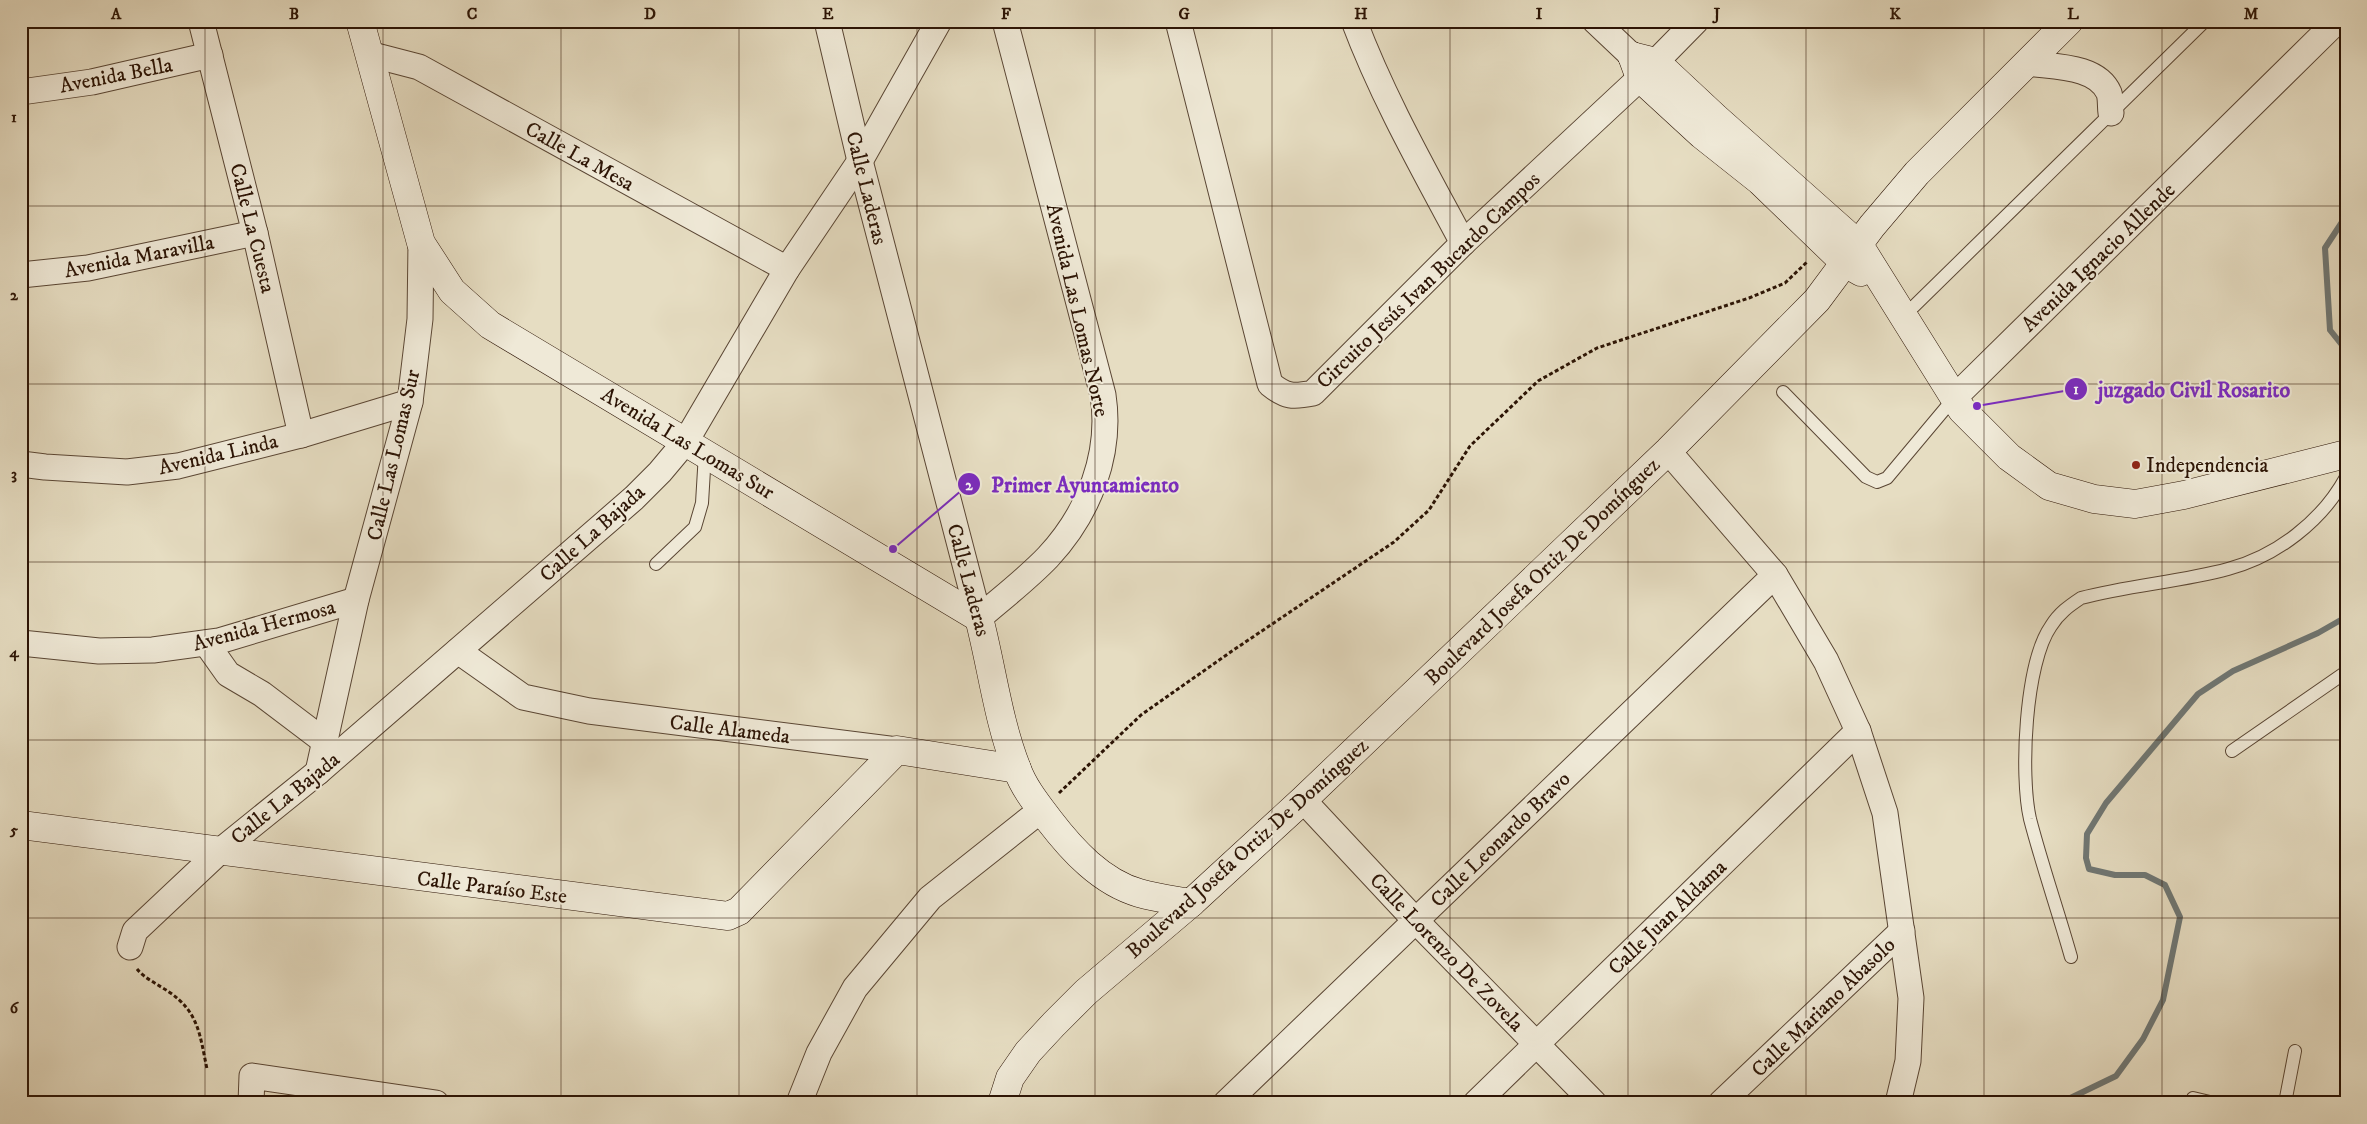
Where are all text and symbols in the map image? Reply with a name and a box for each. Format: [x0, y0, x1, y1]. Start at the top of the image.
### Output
text: A [110, 4, 122, 24]
text: B [289, 4, 299, 24]
text: C [467, 4, 477, 24]
text: D [644, 4, 656, 24]
text: E [822, 4, 834, 24]
text: F [1001, 4, 1011, 24]
text: G [1178, 4, 1190, 24]
text: H [1354, 4, 1368, 24]
text: I [1536, 4, 1543, 24]
text: J [1712, 4, 1721, 24]
text: K [1889, 4, 1901, 24]
text: L [2067, 4, 2079, 24]
text: M [2244, 4, 2259, 24]
street label: Avenida Bella [57, 52, 175, 100]
text: 1 [11, 107, 17, 127]
street label: Calle La Mesa [520, 116, 639, 198]
street label: Calle Laderas [839, 129, 893, 247]
street label: Calle La Cuesta [223, 161, 281, 296]
street label: Circuito Jesús Ivan Bucardo Campos [1311, 167, 1546, 395]
street label: Avenida Ignacio Allende [2016, 177, 2181, 338]
street label: Avenida Las Lomas Norte [1040, 201, 1114, 420]
street label: Avenida Maravilla [62, 230, 216, 284]
text: 2 [10, 285, 19, 305]
street label: Calle Las Lomas Sur [362, 367, 426, 543]
callout: juzgado Civil Rosarito [2063, 371, 2301, 408]
text: juzgado Civil Rosarito [2094, 377, 2290, 405]
text: 1 [2073, 380, 2079, 399]
street label: Avenida Las Lomas Sur [596, 382, 779, 506]
street label: Avenida Linda [156, 429, 281, 481]
street label: Boulevard Josefa Ortiz De Domínguez [1420, 452, 1666, 691]
place label: Independencia [2146, 453, 2268, 479]
marker: Independencia [2130, 459, 2142, 471]
text: 3 [11, 464, 17, 484]
callout: Primer Ayuntamiento [956, 466, 1189, 503]
text: Primer Ayuntamiento [991, 472, 1179, 499]
text: 2 [965, 476, 973, 495]
street label: Calle La Bajada [535, 480, 651, 588]
street label: Calle Laderas [941, 521, 996, 639]
street label: Avenida Hermosa [190, 594, 339, 658]
text: 4 [8, 642, 19, 662]
street label: Calle Alameda [668, 710, 792, 750]
street label: Boulevard Josefa Ortiz De Domínguez [1121, 733, 1374, 964]
street label: Calle La Bajada [226, 747, 345, 851]
street label: Calle Leonardo Bravo [1425, 766, 1576, 913]
text: 5 [9, 820, 18, 840]
street label: Calle Juan Aldama [1603, 855, 1732, 981]
street label: Calle Paraíso Este [415, 866, 569, 910]
street label: Calle Lorenzo De Zovela [1364, 868, 1529, 1038]
street label: Calle Mariano Abasolo [1746, 932, 1901, 1083]
text: 6 [10, 998, 20, 1018]

